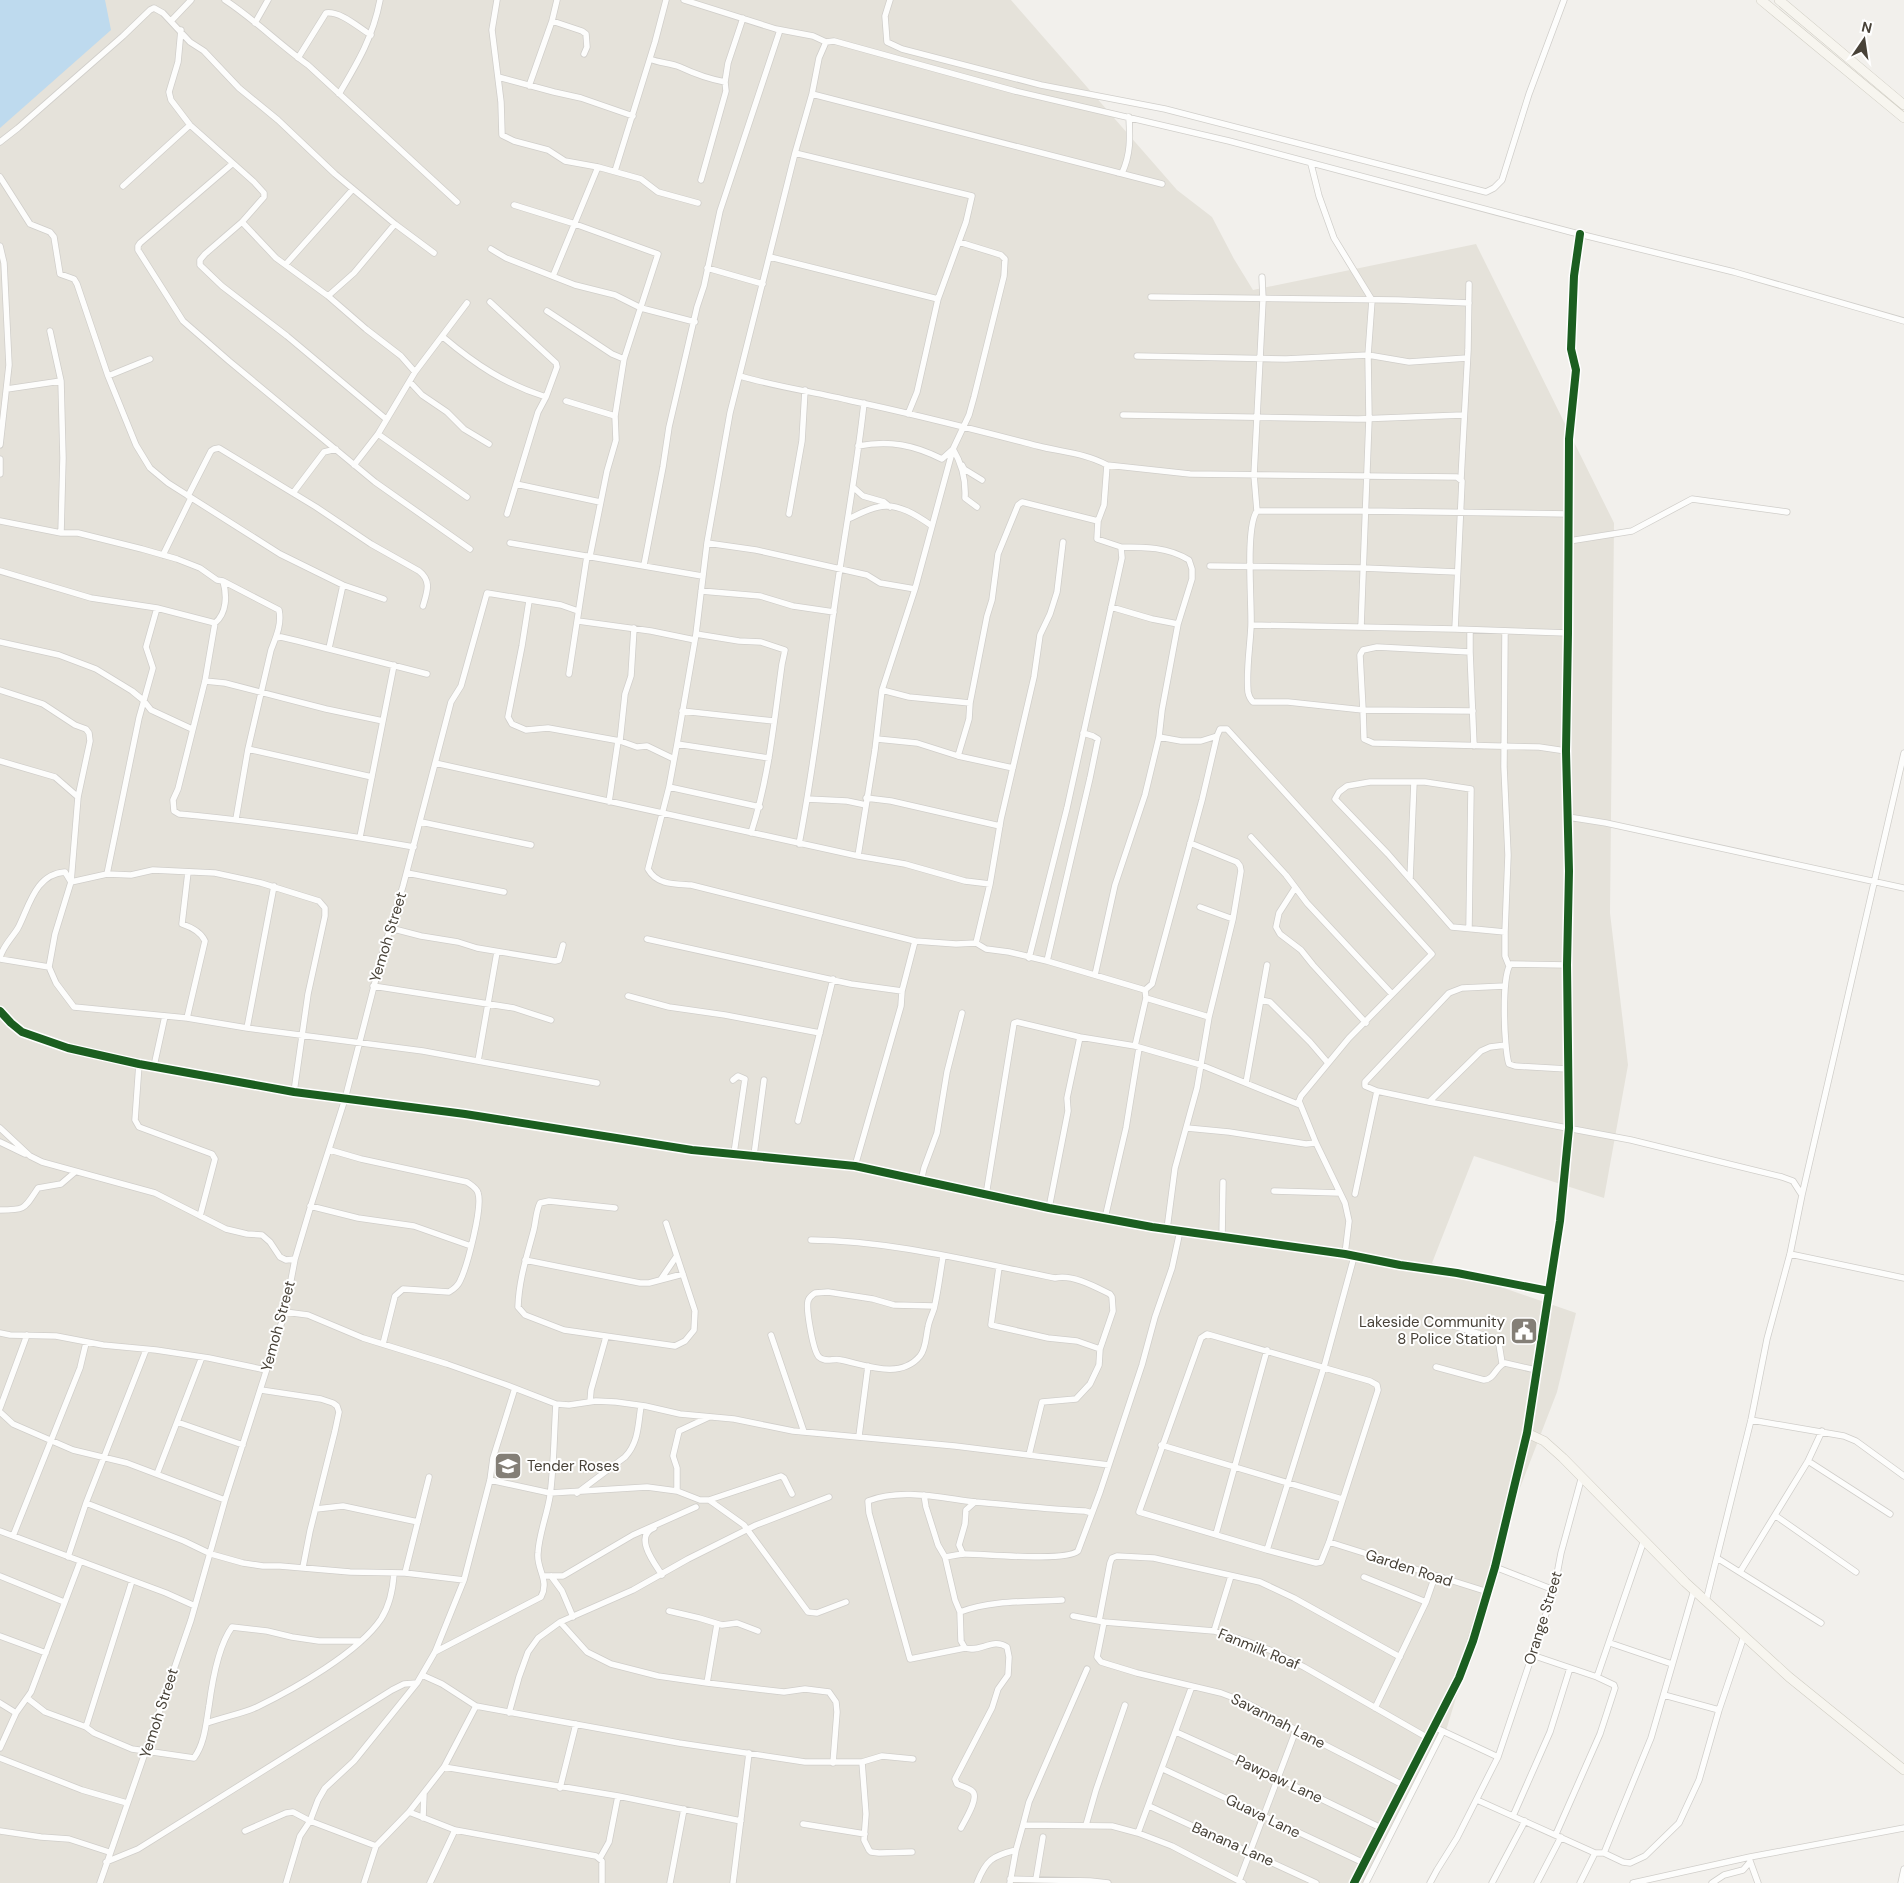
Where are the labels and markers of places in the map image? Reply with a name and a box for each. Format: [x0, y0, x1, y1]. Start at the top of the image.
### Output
place label: Lakeside Community 8 Police Station [1359, 1312, 1506, 1349]
public building icon: Lakeside Community 8 Police Station [1509, 1316, 1539, 1346]
school or university icon: Tender Roses [493, 1451, 523, 1481]
place label: Tender Roses [527, 1456, 620, 1476]

